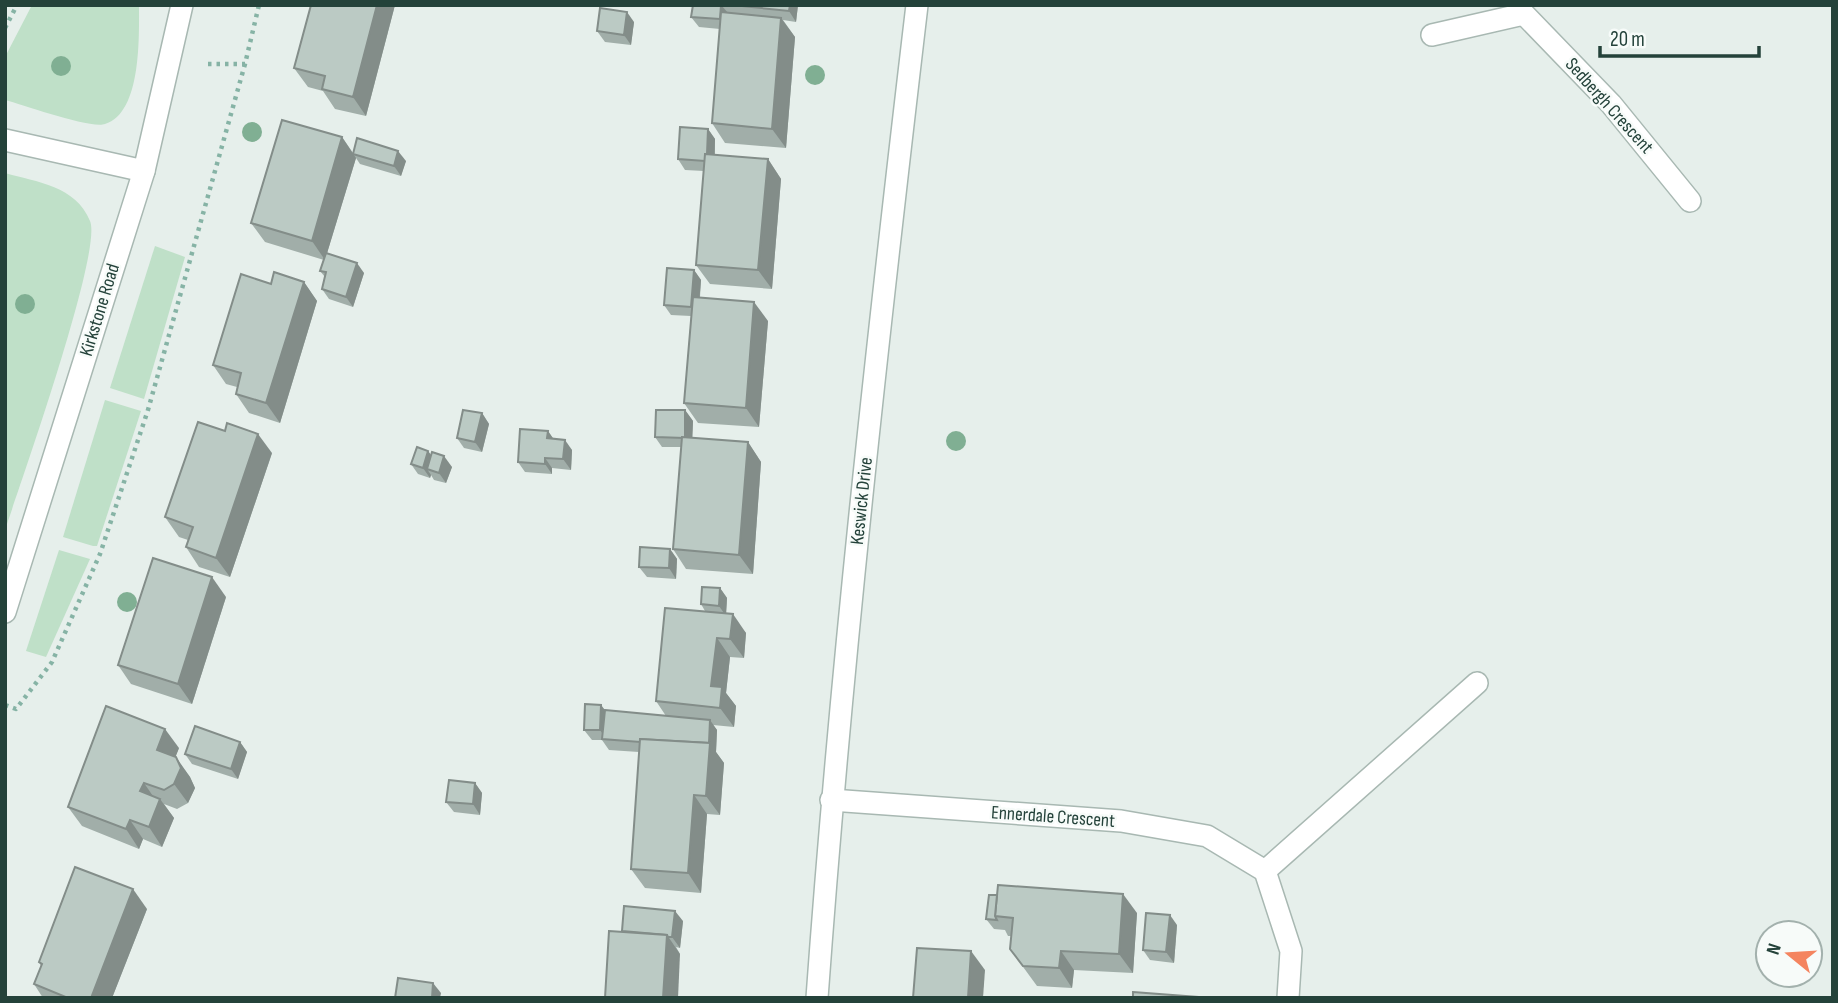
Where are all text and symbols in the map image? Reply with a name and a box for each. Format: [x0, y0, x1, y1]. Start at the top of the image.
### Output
scale bar [1600, 14, 1759, 58]
text: 20 m [1610, 27, 1645, 52]
street label: Sedbergh Crescent [1560, 53, 1658, 159]
street label: Kirkstone Road [75, 261, 125, 359]
street label: Keswick Drive [846, 456, 878, 546]
street label: Ennerdale Crescent [990, 801, 1116, 833]
north arrow [1754, 919, 1824, 989]
text: N [1762, 941, 1787, 958]

